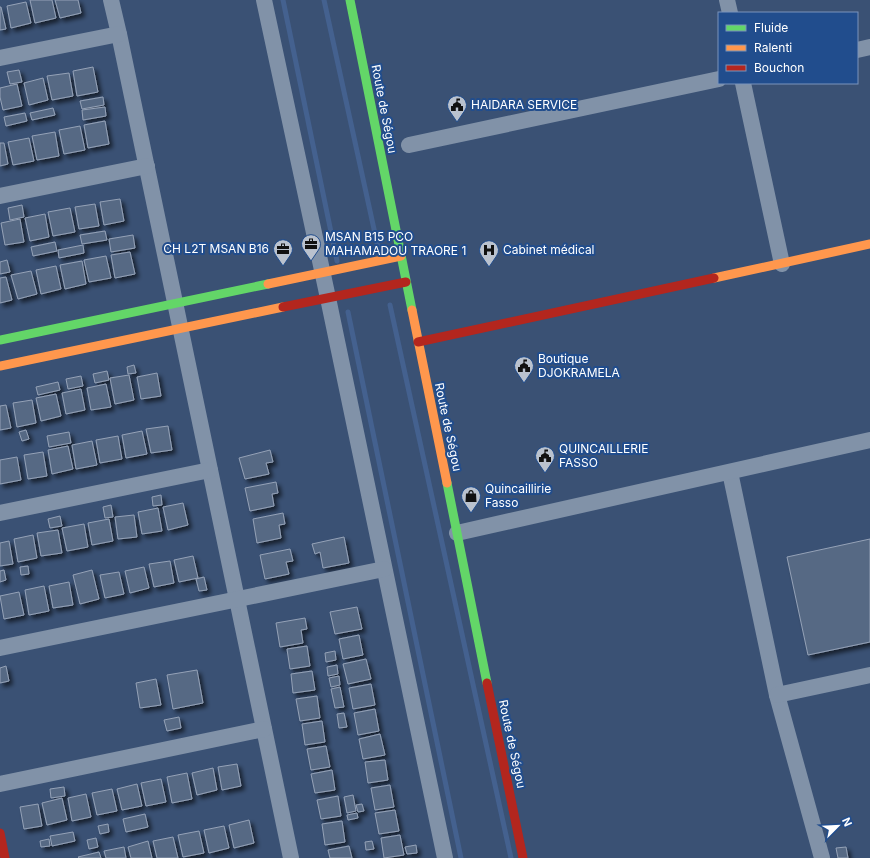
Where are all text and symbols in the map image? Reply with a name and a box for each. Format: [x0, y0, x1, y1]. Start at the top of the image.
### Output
legend [718, 12, 858, 84]
text: Fluide [754, 20, 788, 35]
text: Ralenti [754, 40, 792, 55]
text: Bouchon [754, 60, 804, 75]
street label: Route de Ségou [369, 63, 400, 155]
public building icon: HAIDARA SERVICE [446, 94, 468, 122]
place label: HAIDARA SERVICE [471, 97, 577, 112]
place label: MSAN B15 PCO MAHAMADOU TRAORE 1 [325, 229, 466, 258]
office icon: MSAN B15 PCO MAHAMADOU TRAORE 1 [300, 233, 322, 261]
office icon: CH L2T MSAN B16 [272, 238, 294, 266]
hospital icon: Cabinet médical [478, 239, 500, 267]
place label: CH L2T MSAN B16 [163, 241, 269, 256]
place label: Cabinet médical [503, 242, 595, 257]
place label: Boutique DJOKRAMELA [538, 351, 620, 380]
public building icon: Boutique DJOKRAMELA [513, 355, 535, 383]
street label: Route de Ségou [432, 381, 465, 473]
place label: QUINCAILLERIE FASSO [559, 441, 648, 470]
public building icon: QUINCAILLERIE FASSO [534, 445, 556, 473]
place label: Quincaillirie Fasso [485, 481, 551, 510]
shop icon: Quincaillirie Fasso [460, 485, 482, 513]
street label: Route de Ségou [496, 698, 529, 790]
north arrow [818, 806, 858, 846]
text: N [839, 815, 855, 829]

